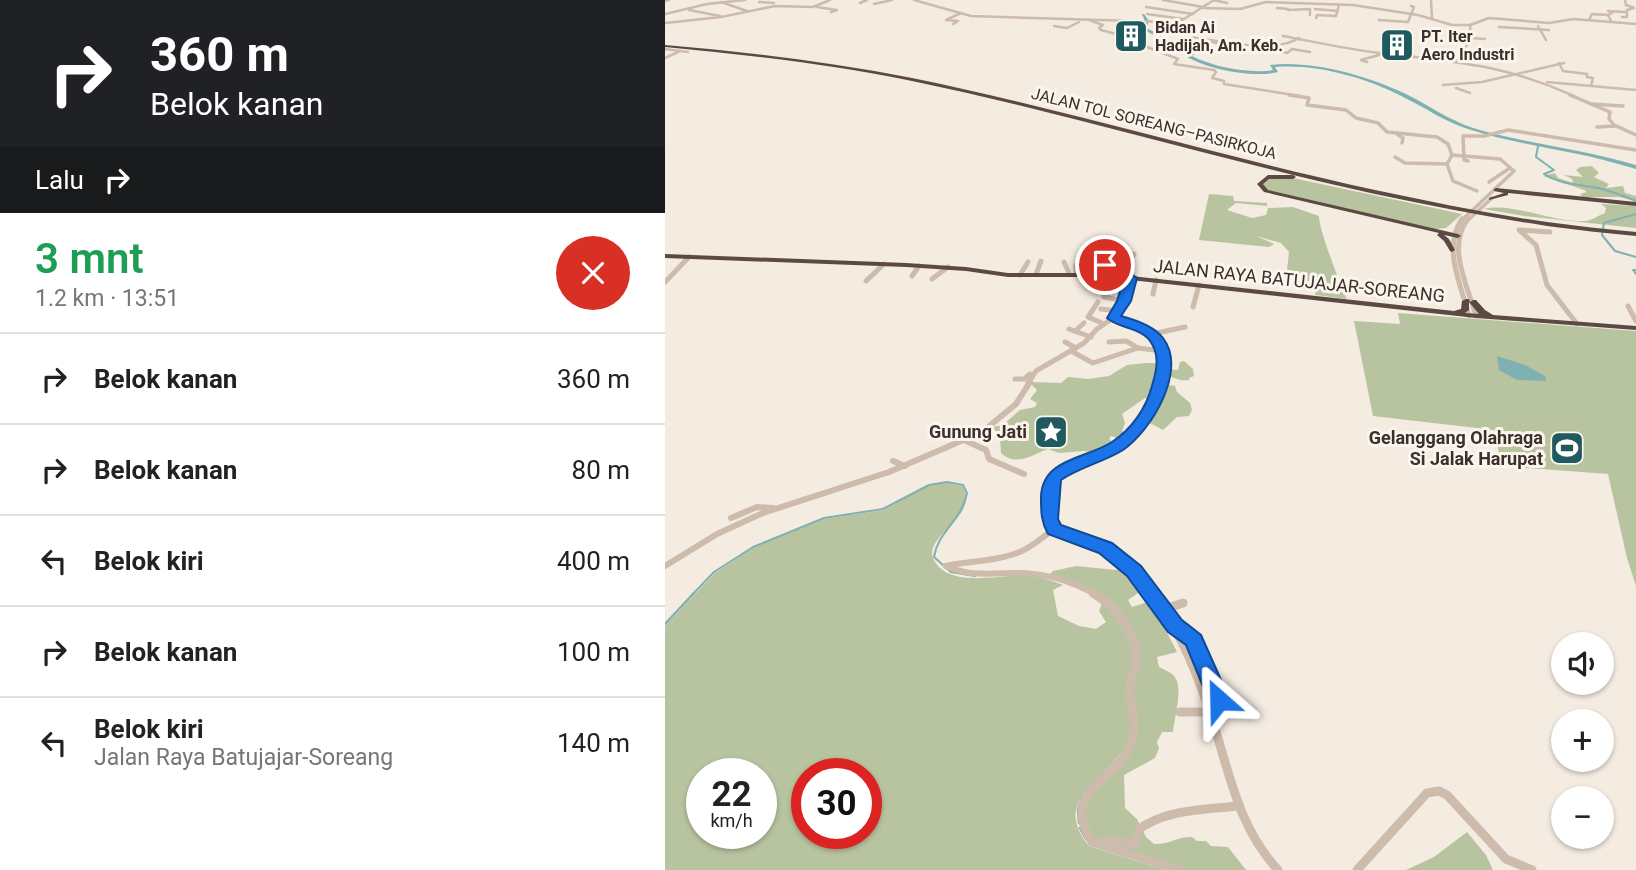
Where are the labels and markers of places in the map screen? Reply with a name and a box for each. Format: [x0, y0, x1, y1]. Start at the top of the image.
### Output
building icon: Bidan Ai Hadijah, Am. Keb. [1112, 17, 1150, 55]
place label: Bidan Ai Hadijah, Am. Keb. [1155, 18, 1283, 55]
building icon: PT. Iter Aero Industri [1378, 26, 1416, 64]
place label: PT. Iter Aero Industri [1421, 27, 1514, 64]
pin [1075, 235, 1135, 295]
place icon: Gunung Jati [1032, 413, 1070, 451]
place label: Gunung Jati [929, 421, 1027, 442]
place label: Gelanggang Olahraga Si Jalak Harupat [1369, 427, 1543, 469]
sports icon: Gelanggang Olahraga Si Jalak Harupat [1548, 429, 1586, 467]

